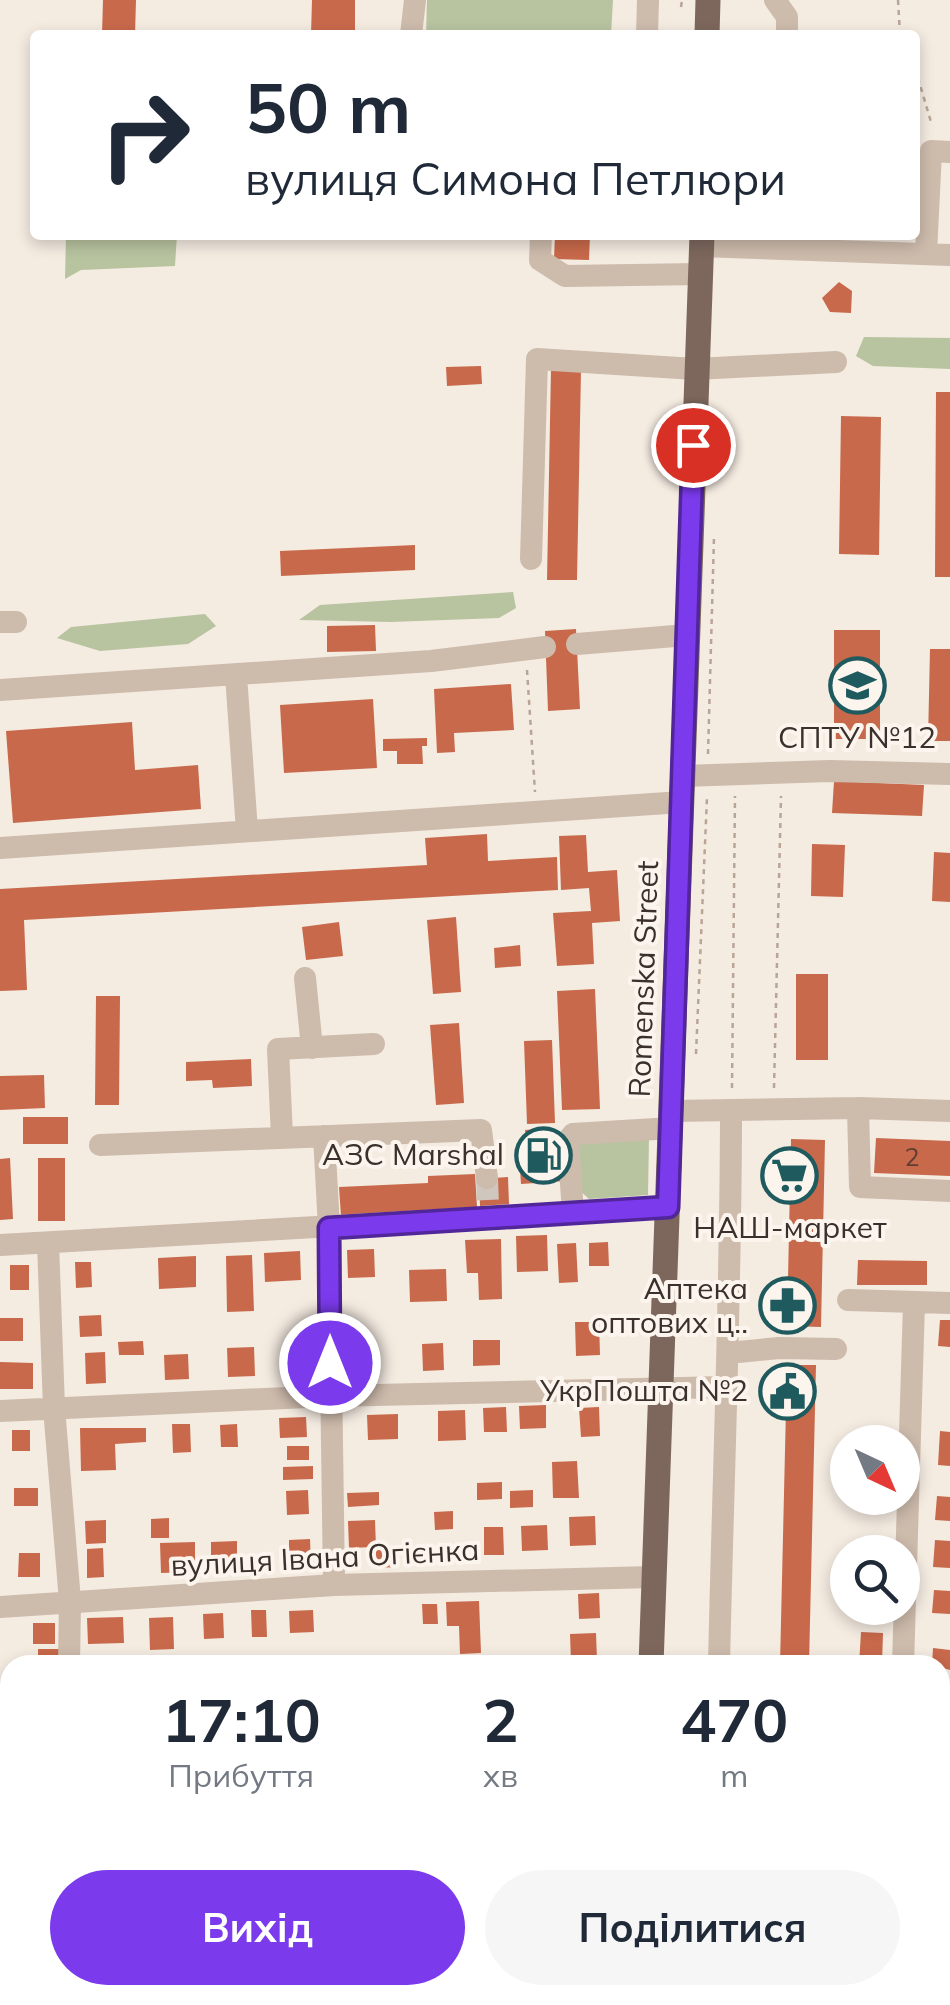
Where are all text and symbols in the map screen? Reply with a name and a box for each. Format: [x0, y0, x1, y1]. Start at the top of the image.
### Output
text: 50 m [245, 63, 411, 151]
icon: right [80, 70, 210, 200]
text: вулиця Симона Петлюри [245, 150, 786, 206]
pin [651, 403, 736, 488]
icon: arrive [666, 418, 721, 473]
school or university icon: СПТУ №12 [827, 655, 887, 715]
place label: СПТУ №12 [778, 718, 936, 756]
street label: Romenska Street [620, 860, 666, 1098]
fuel station icon: АЗС Marshal [513, 1125, 573, 1185]
place label: АЗС Marshal [322, 1135, 504, 1173]
house number: 2 [904, 1141, 920, 1172]
supermarket icon: НАШ-маркет [760, 1145, 820, 1205]
place label: НАШ-маркет [693, 1208, 887, 1246]
place label: Аптека оптових ц.. [591, 1269, 748, 1341]
pharmacy icon: Аптека оптових ц.. [757, 1276, 817, 1336]
position arrow [278, 1311, 382, 1415]
public building icon: УкрПошта №2 [757, 1361, 817, 1421]
place label: УкрПошта №2 [539, 1371, 748, 1409]
north arrow [830, 1425, 920, 1515]
map controls [830, 1425, 920, 1625]
street label: вулиця Івана Огієнка [170, 1530, 480, 1584]
button: search [830, 1535, 920, 1625]
text: 17:10 [162, 1682, 321, 1757]
text: 2 [482, 1682, 518, 1757]
text: 470 [680, 1682, 788, 1757]
text: Прибуття [168, 1755, 314, 1795]
text: хв [483, 1755, 518, 1795]
text: m [720, 1755, 748, 1795]
button: Вихід [50, 1870, 465, 1985]
button: Поділитися [485, 1870, 900, 1985]

